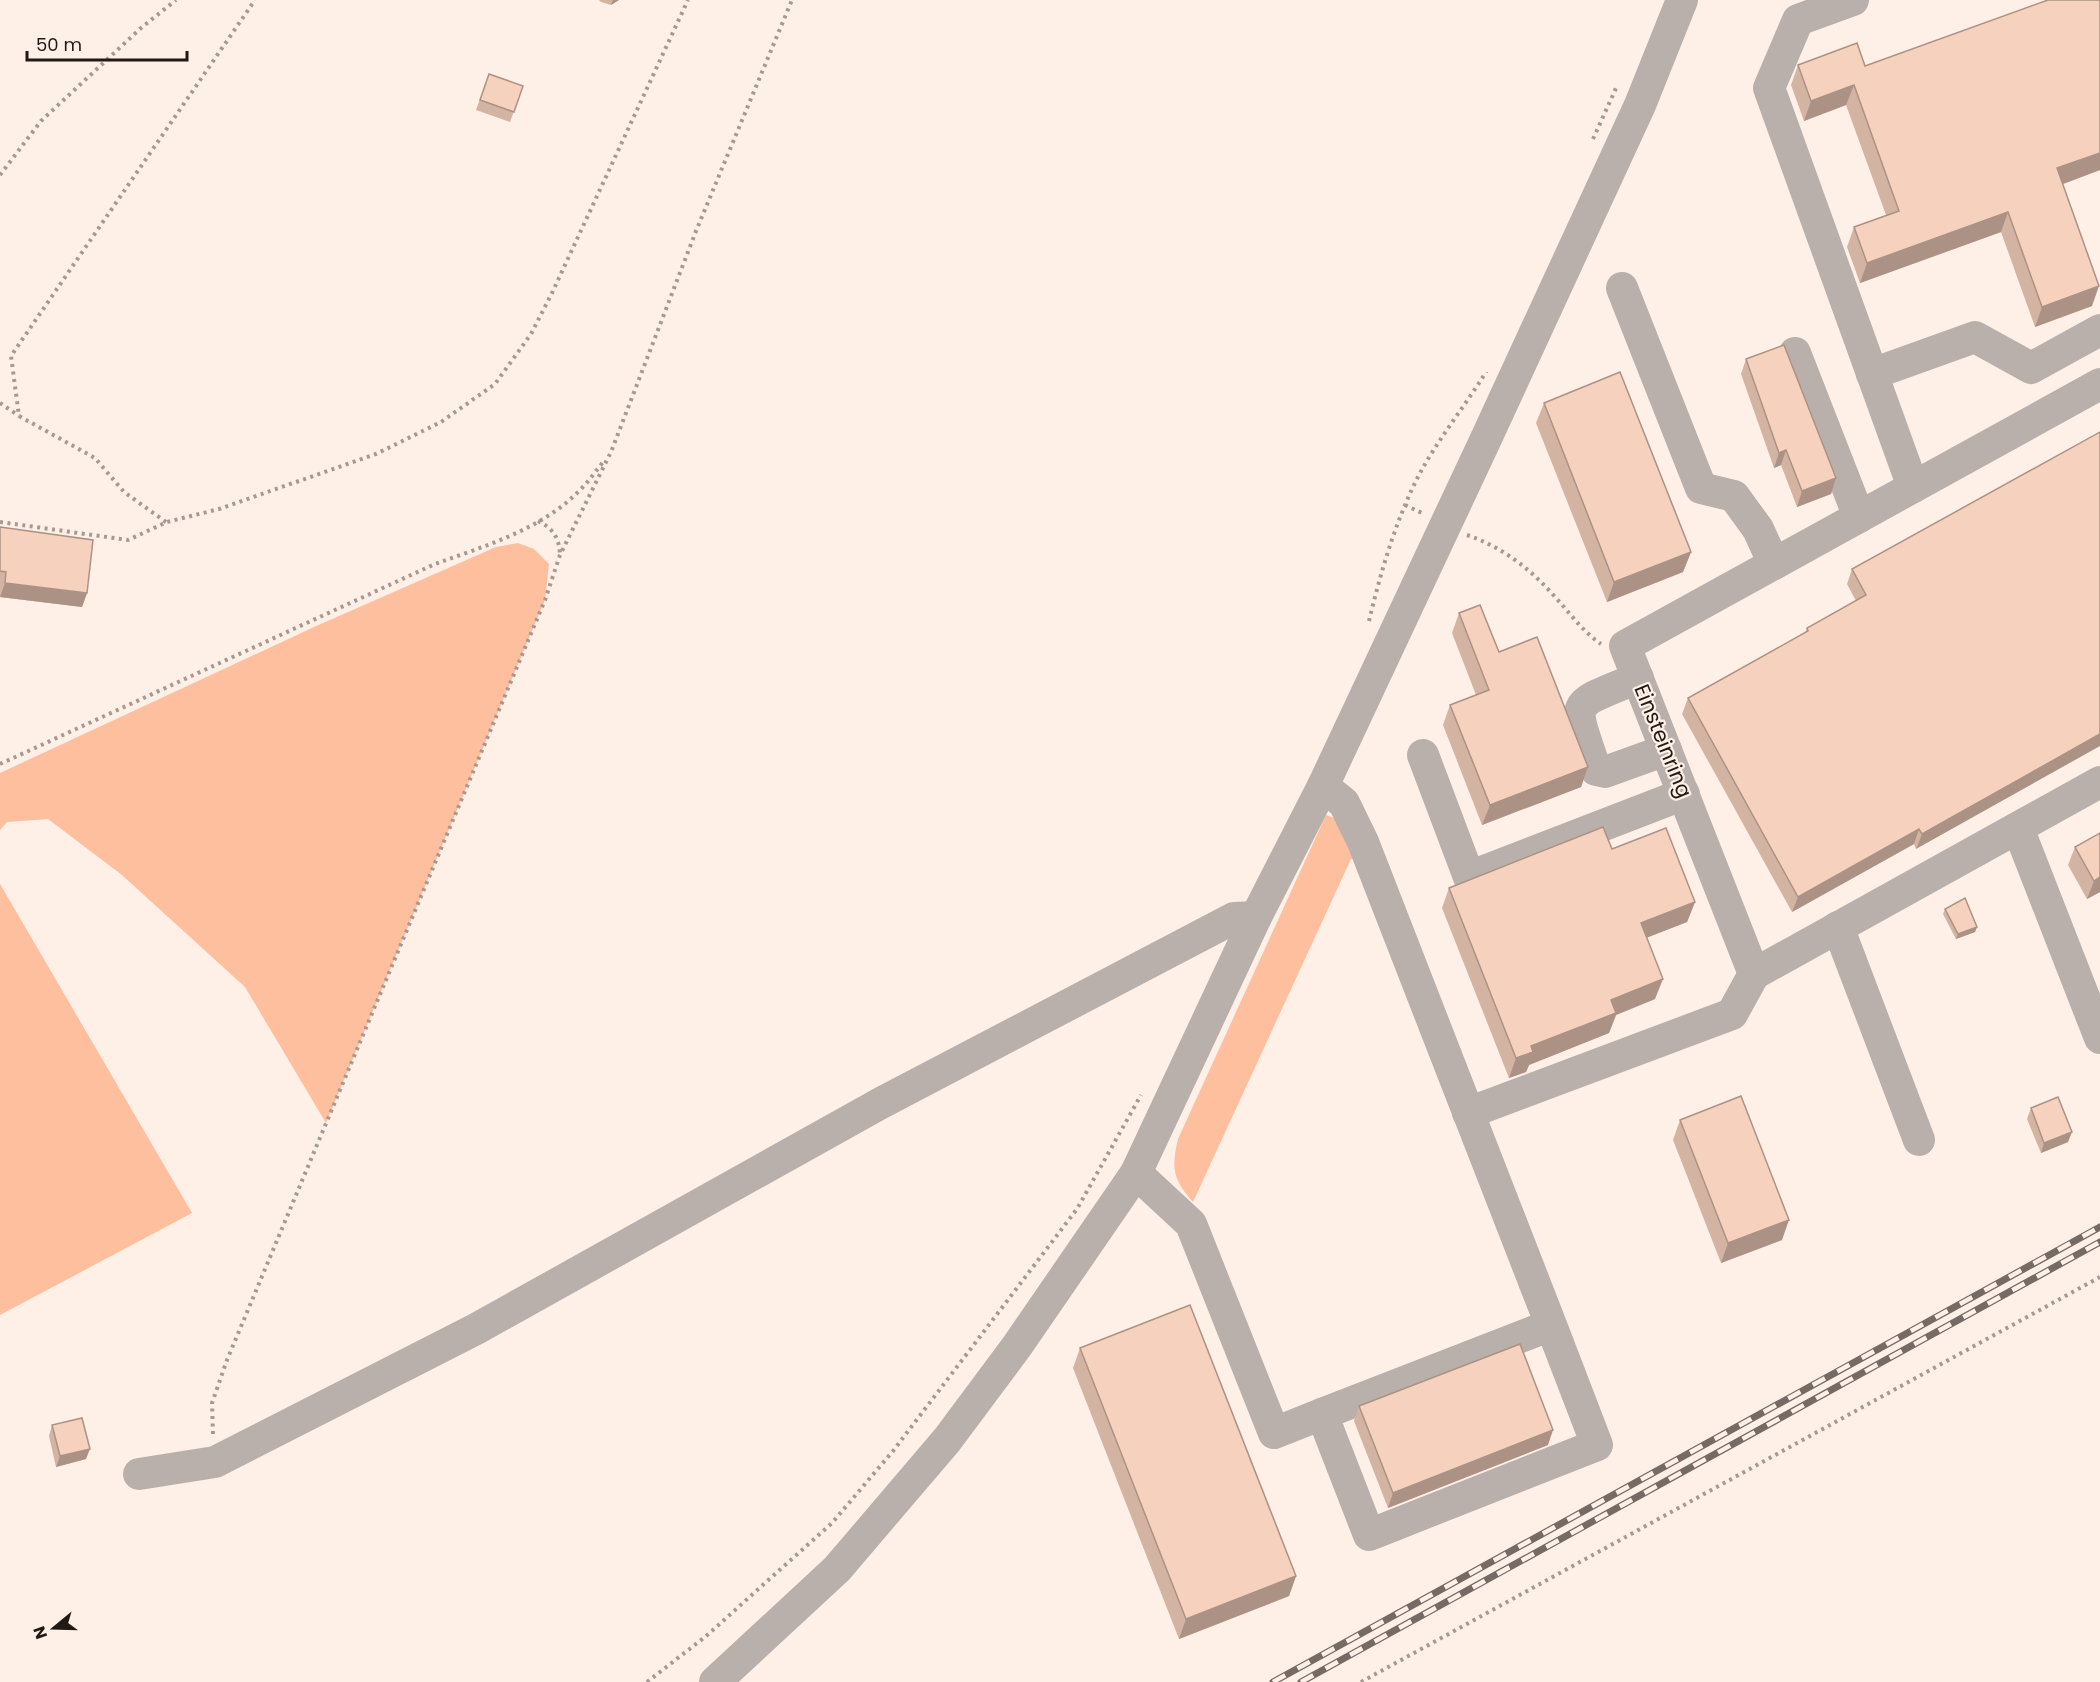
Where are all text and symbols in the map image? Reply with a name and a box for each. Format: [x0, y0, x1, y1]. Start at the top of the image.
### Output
scale bar [27, 24, 188, 62]
text: 50 m [36, 32, 82, 57]
street label: Einsteinring [1627, 680, 1699, 802]
north arrow [24, 1598, 84, 1658]
text: N [27, 1623, 53, 1642]

